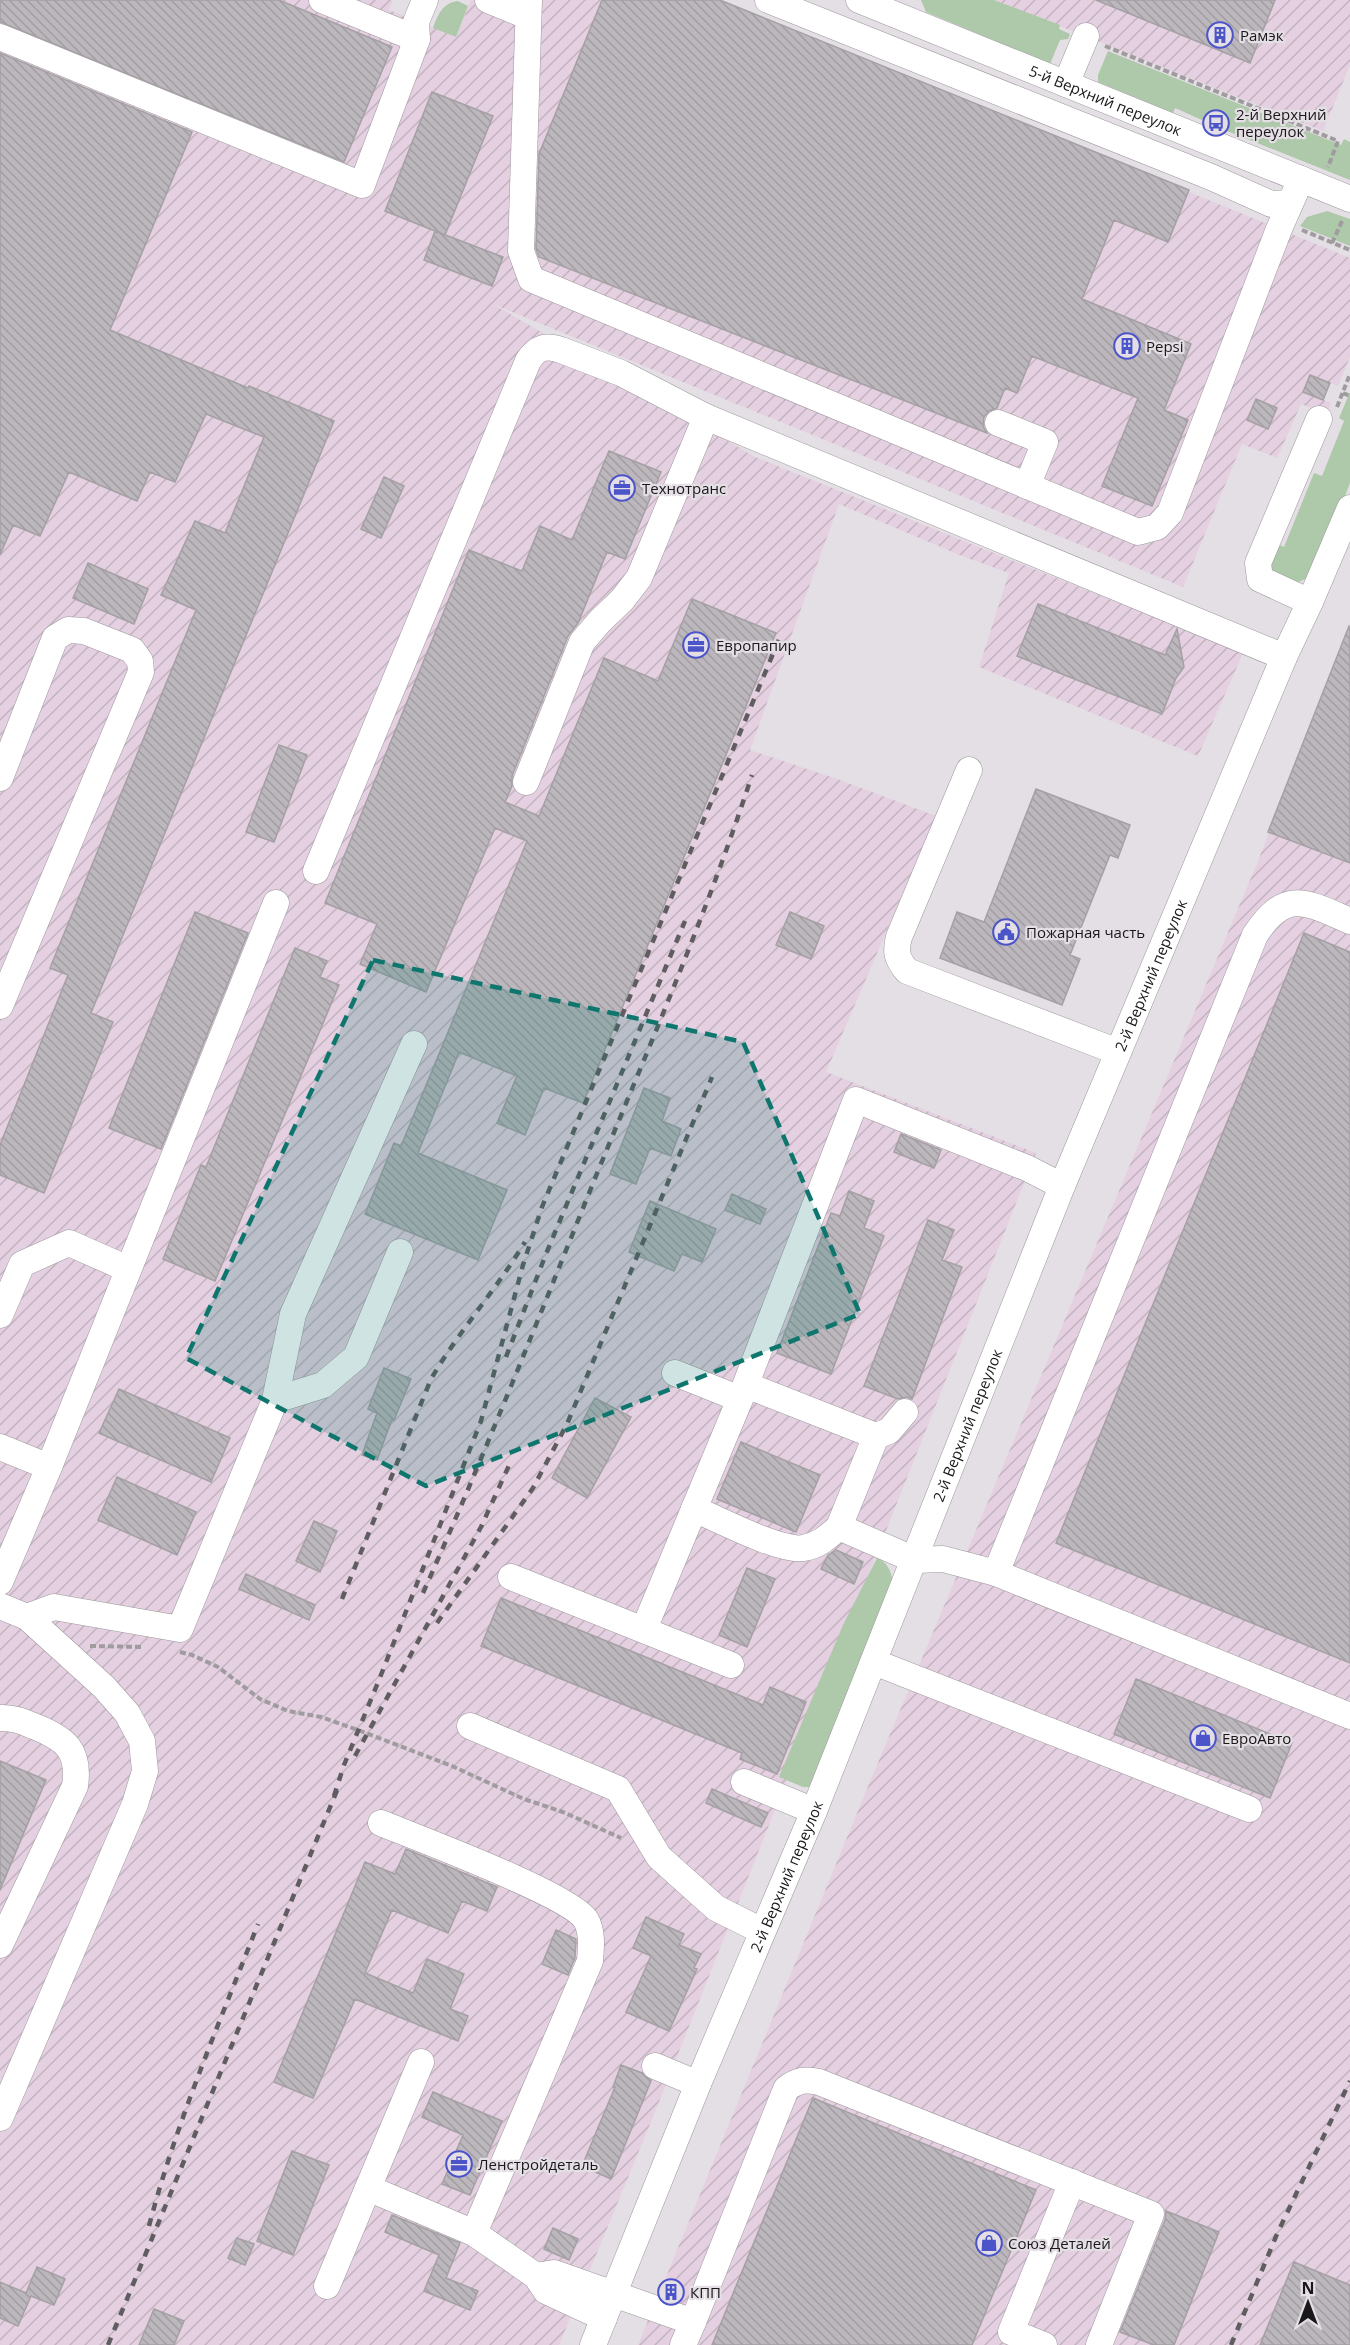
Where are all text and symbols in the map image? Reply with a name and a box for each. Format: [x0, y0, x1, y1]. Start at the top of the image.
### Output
building icon: Рамэк [1205, 20, 1235, 50]
place label: Рамэк [1240, 25, 1284, 45]
street label: 5-й Верхний переулок [1026, 60, 1185, 140]
place label: 2-й Верхний переулок [1236, 104, 1327, 141]
bus stop icon: 2-й Верхний переулок [1201, 108, 1231, 138]
building icon: Pepsi [1112, 331, 1142, 361]
place label: Pepsi [1146, 336, 1184, 356]
office icon: Технотранс [607, 473, 637, 503]
place label: Технотранс [642, 478, 726, 498]
office icon: Европапир [681, 630, 711, 660]
place label: Европапир [716, 635, 797, 655]
street label: 2-й Верхний переулок [1110, 896, 1191, 1054]
public building icon: Пожарная часть [991, 917, 1021, 947]
place label: Пожарная часть [1026, 922, 1145, 942]
street label: 2-й Верхний переулок [928, 1346, 1006, 1505]
shop icon: ЕвроАвто [1188, 1723, 1218, 1753]
place label: ЕвроАвто [1222, 1728, 1291, 1748]
street label: 2-й Верхний переулок [745, 1797, 827, 1955]
office icon: Ленстройдеталь [444, 2149, 474, 2179]
place label: Ленстройдеталь [478, 2154, 598, 2174]
shop icon: Союз Деталей [974, 2228, 1004, 2258]
place label: Союз Деталей [1008, 2233, 1111, 2253]
north arrow [1278, 2273, 1338, 2333]
building icon: КПП [656, 2277, 686, 2307]
text: N [1301, 2277, 1315, 2299]
place label: КПП [690, 2282, 721, 2302]

